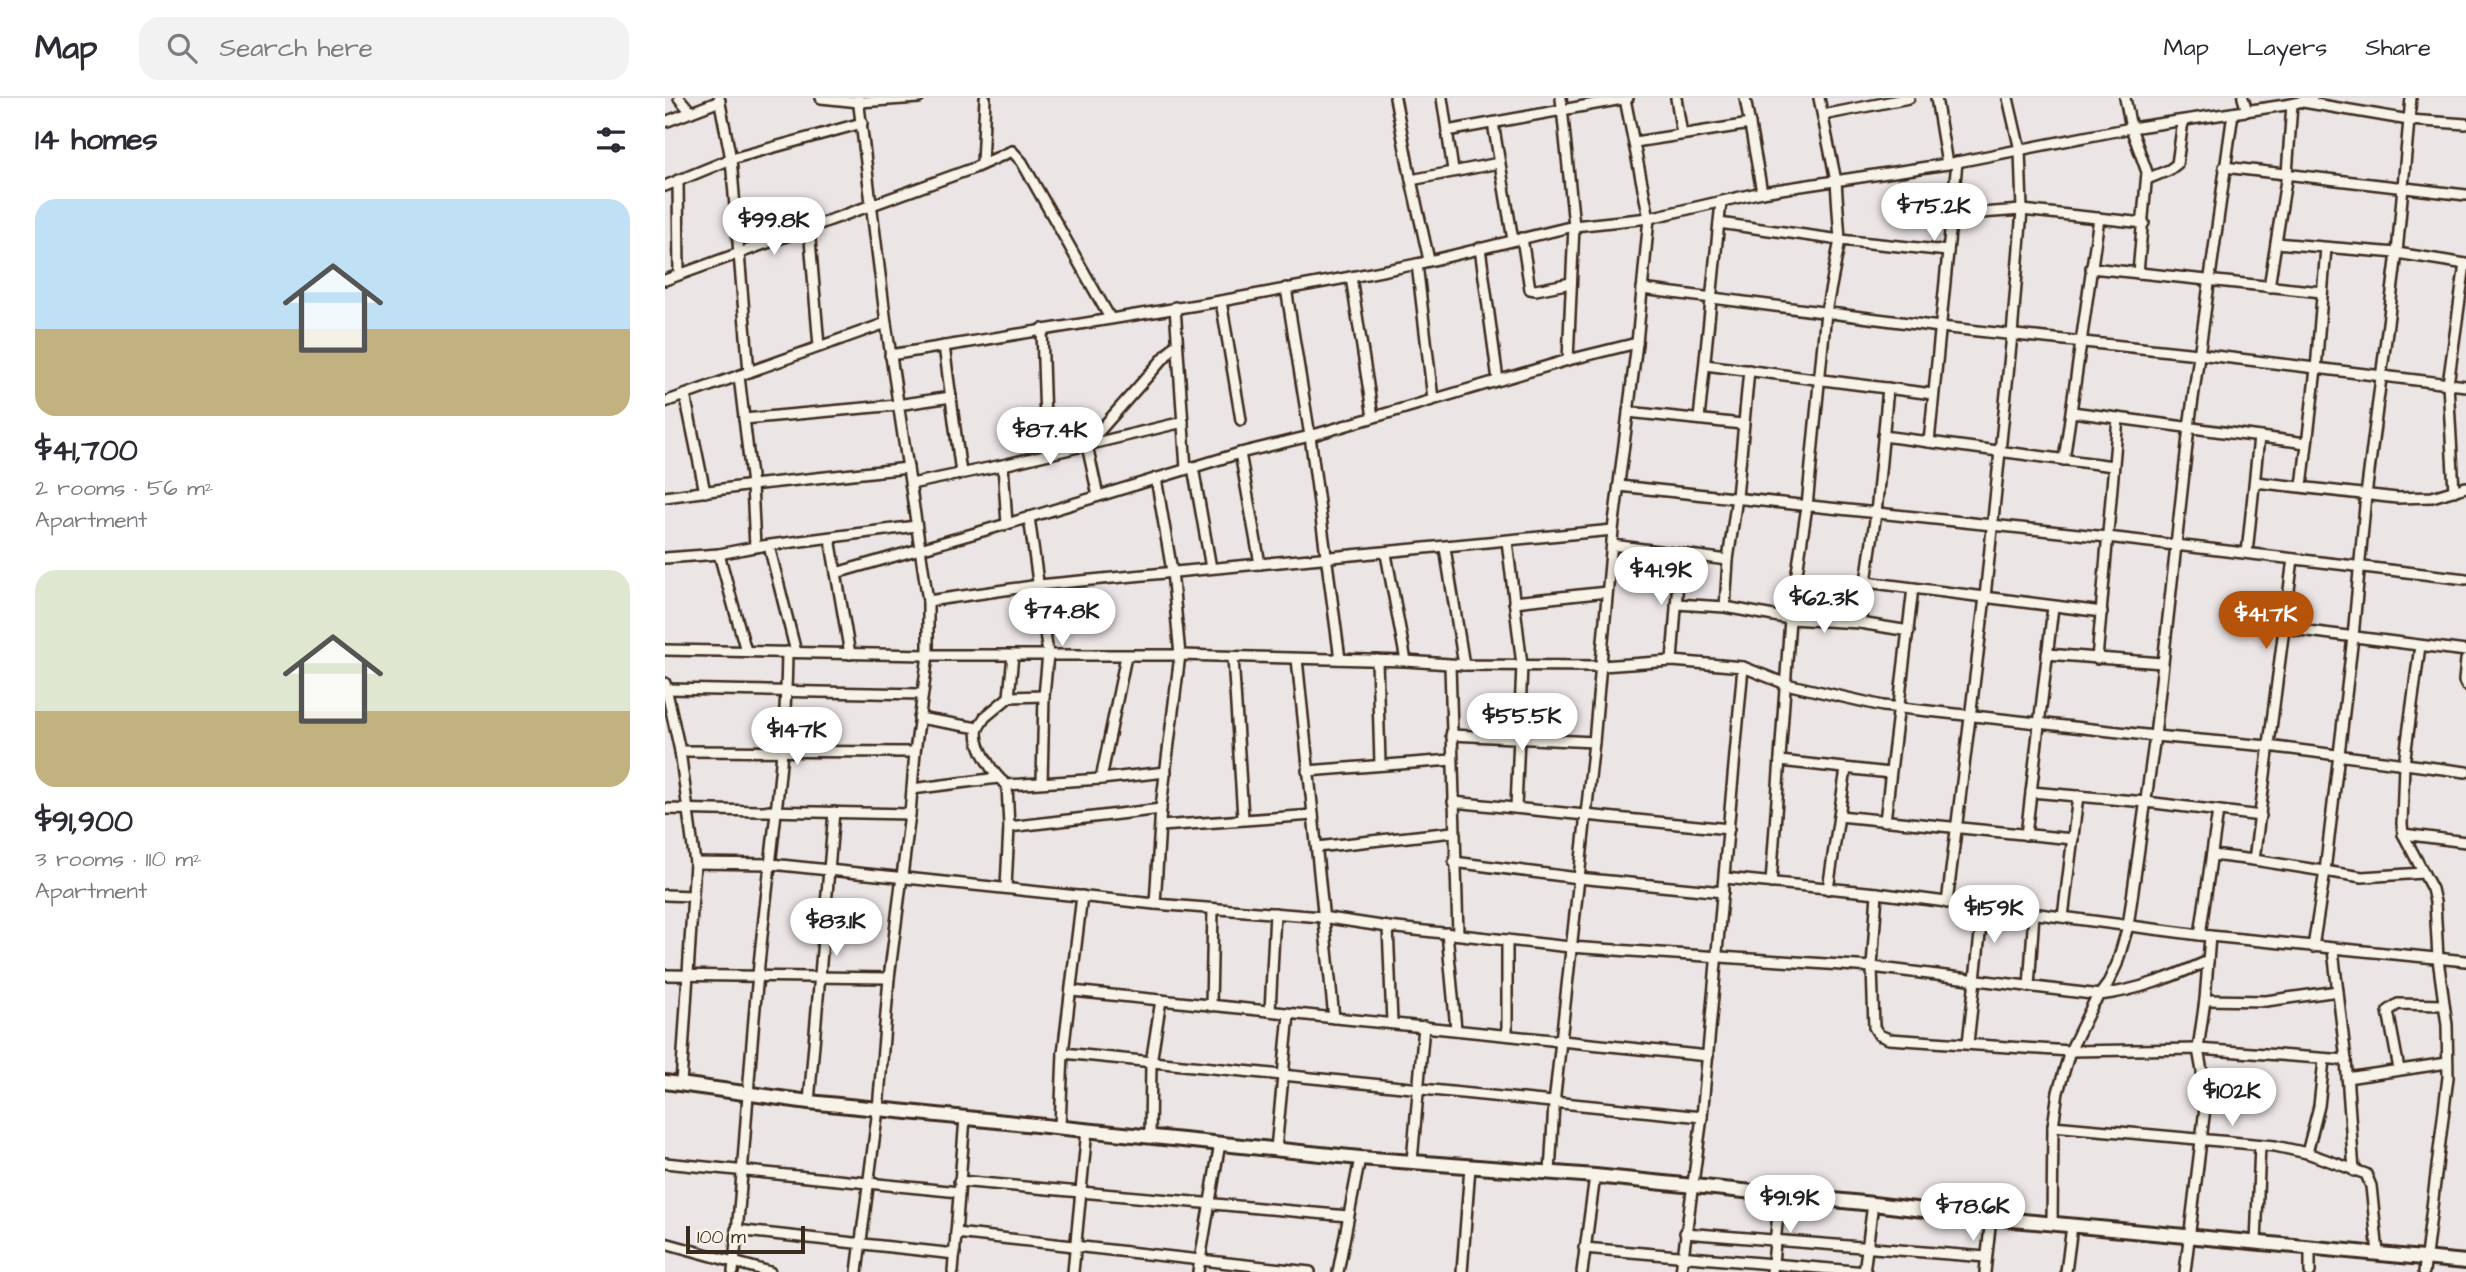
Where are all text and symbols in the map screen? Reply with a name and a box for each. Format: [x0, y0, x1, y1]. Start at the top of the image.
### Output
search box [139, 17, 629, 80]
text: Map [35, 25, 97, 71]
icon: search [163, 29, 201, 67]
text: Search here [219, 30, 373, 66]
text: Map [2164, 31, 2209, 65]
text: Layers [2247, 31, 2327, 65]
text: Share [2365, 31, 2431, 65]
text: 14 homes [35, 119, 158, 161]
icon: filters [592, 121, 630, 159]
pin: $75.2K [1877, 184, 1991, 243]
text: $75.2K [1897, 190, 1971, 222]
pin: $99.8K [717, 198, 831, 257]
text: $99.8K [738, 204, 810, 236]
icon: home [270, 245, 396, 371]
pin: $87.4K [993, 408, 1107, 467]
text: $87.4K [1013, 414, 1087, 446]
text: $41,700 [35, 430, 138, 472]
text: 2 rooms · 56 m² [35, 472, 213, 504]
text: Apartment [35, 504, 147, 536]
pin: $41.9K [1604, 547, 1718, 607]
text: $41.9K [1630, 554, 1692, 586]
pin: $62.3K [1767, 575, 1881, 635]
text: $62.3K [1789, 582, 1859, 614]
pin: $74.8K [1005, 588, 1119, 648]
pin: $41.7K [2209, 592, 2323, 651]
text: $74.8K [1025, 595, 1099, 627]
text: $41.7K [2235, 598, 2297, 630]
icon: home [270, 616, 396, 742]
pin: $55.5K [1465, 694, 1579, 753]
text: $55.5K [1483, 700, 1561, 732]
pin: $147K [748, 708, 846, 767]
text: $147K [767, 714, 827, 746]
text: $91,900 [35, 801, 133, 843]
text: 3 rooms · 110 m² [35, 843, 202, 875]
text: Apartment [35, 875, 147, 907]
pin: $159K [1945, 886, 2043, 945]
text: $159K [1964, 892, 2024, 924]
pin: $83.1K [779, 898, 893, 958]
text: $83.1K [806, 905, 866, 937]
pin: $102K [2183, 1068, 2281, 1128]
text: $102K [2203, 1075, 2261, 1107]
pin: $91.9K [1733, 1176, 1847, 1235]
text: $91.9K [1760, 1182, 1820, 1214]
pin: $78.6K [1916, 1184, 2030, 1243]
text: $78.6K [1936, 1190, 2010, 1222]
scale bar [686, 1223, 805, 1255]
text: 100 m [697, 1224, 746, 1251]

